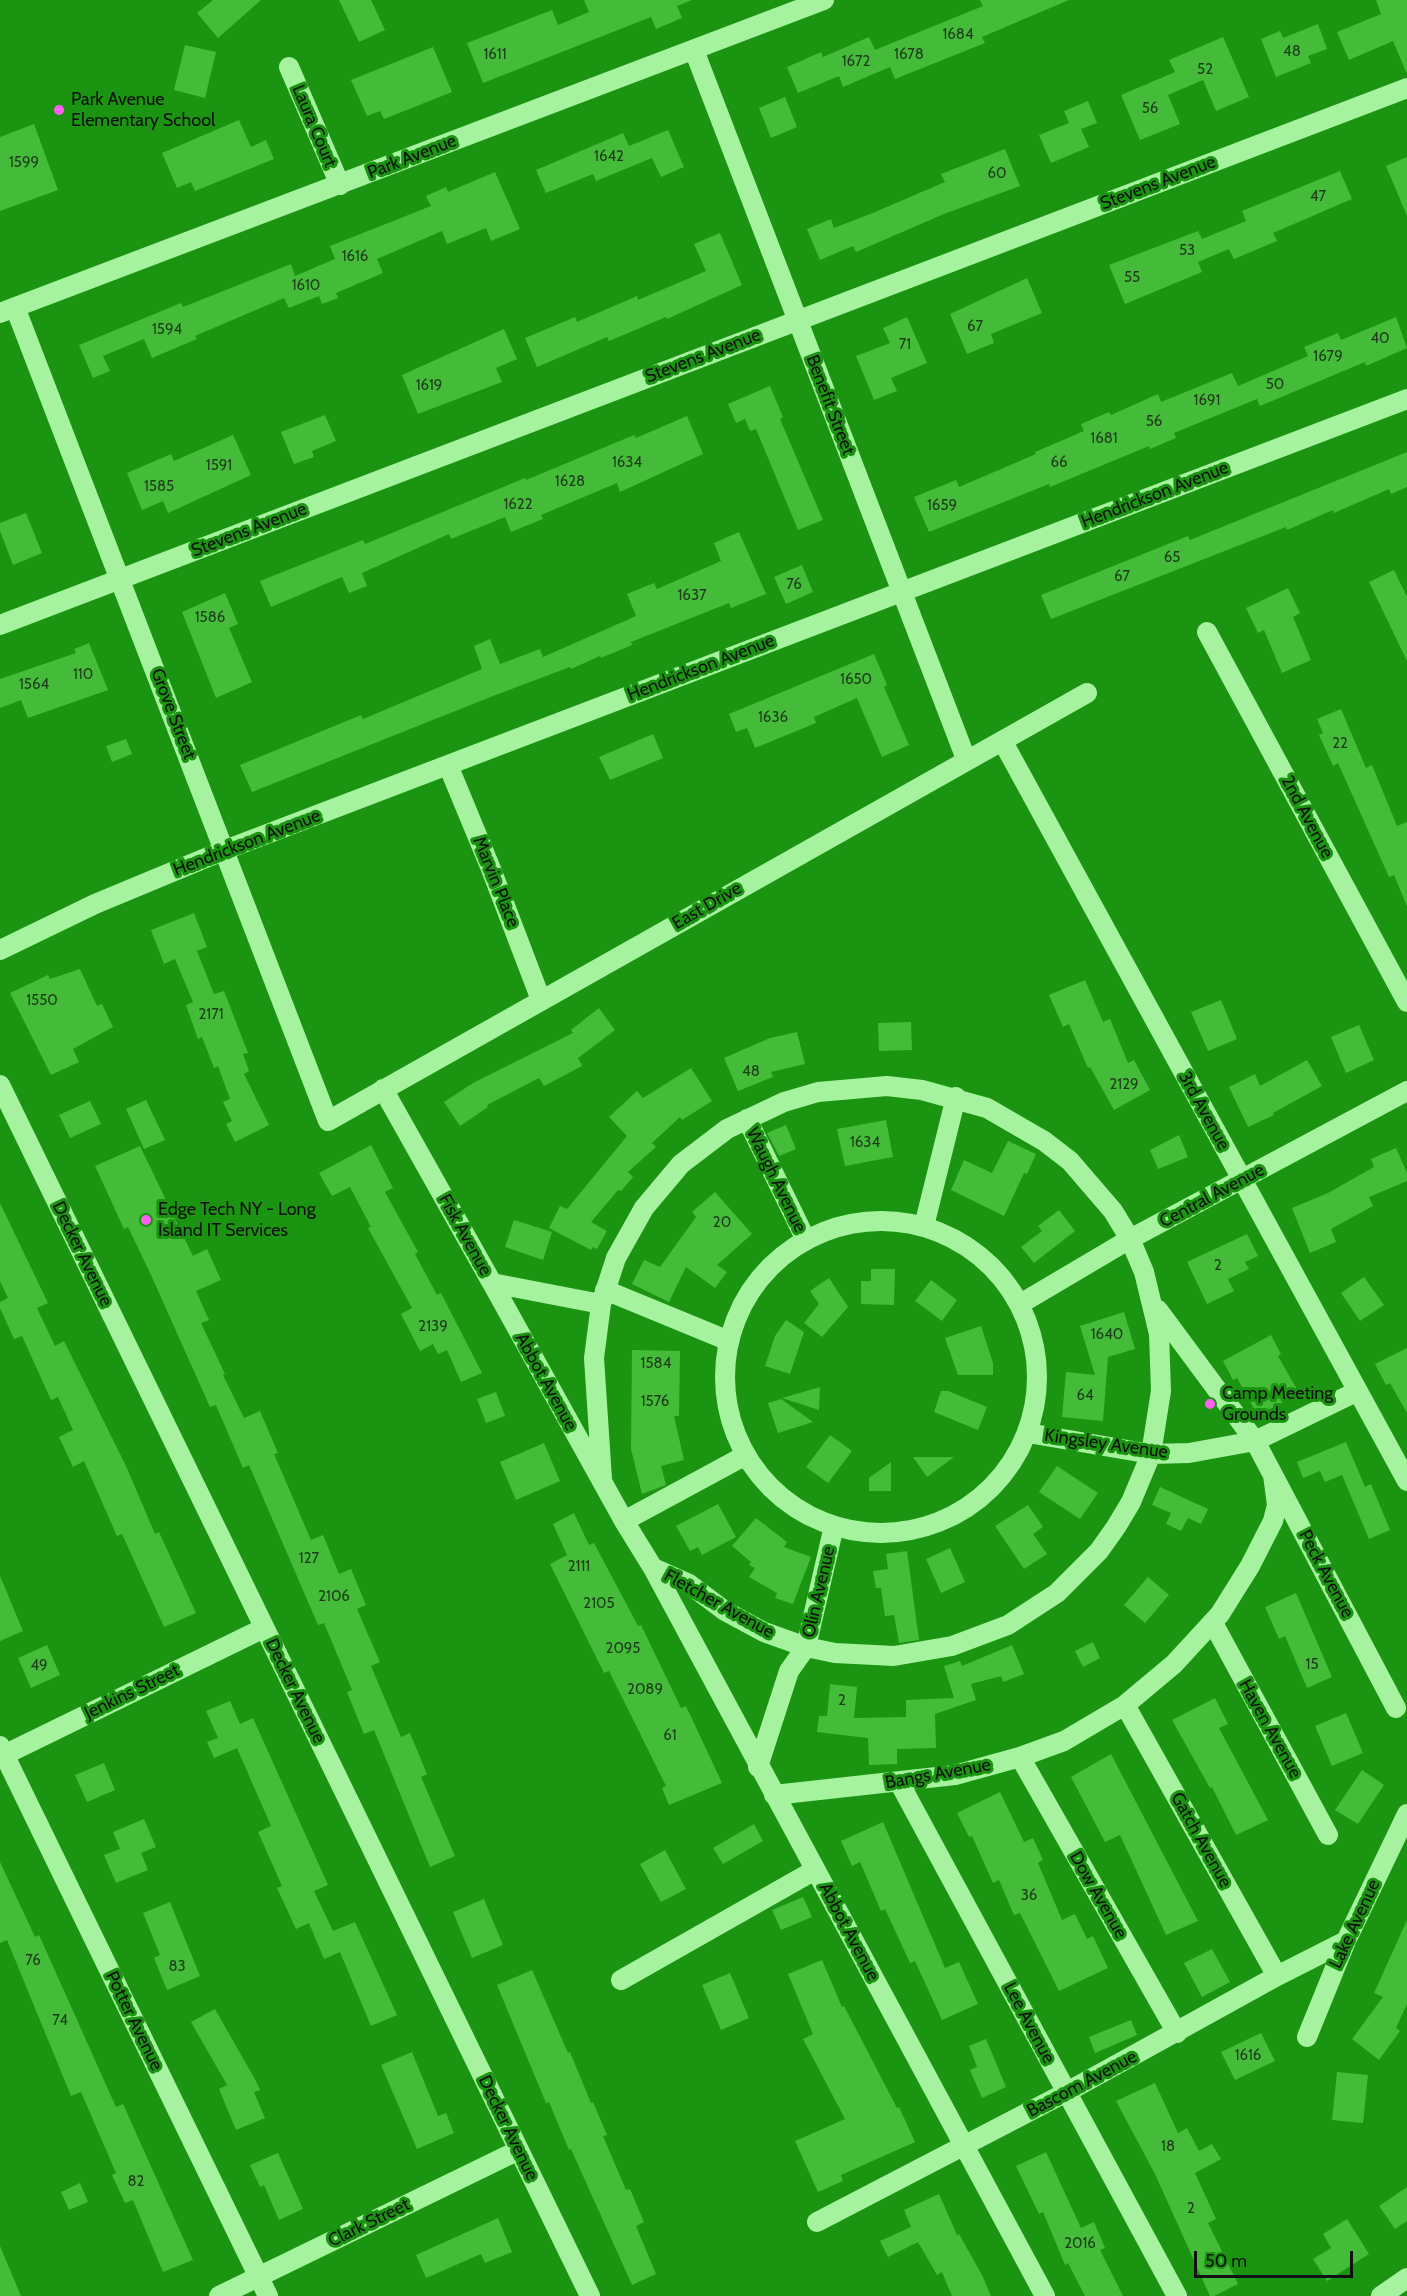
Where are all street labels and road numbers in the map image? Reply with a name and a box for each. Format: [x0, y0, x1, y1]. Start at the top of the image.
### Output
street label: Laura Court [287, 82, 341, 170]
street label: Park Avenue [364, 130, 460, 184]
street label: Stevens Avenue [1097, 151, 1219, 215]
street label: Stevens Avenue [642, 324, 764, 388]
street label: Benefit Street [801, 352, 859, 458]
street label: Hendrickson Avenue [1078, 457, 1232, 533]
street label: Stevens Avenue [188, 498, 310, 562]
street label: Hendrickson Avenue [624, 630, 778, 706]
street label: Grove Street [146, 666, 200, 762]
street label: 2nd Avenue [1276, 772, 1338, 862]
street label: Hendrickson Avenue [170, 805, 324, 881]
street label: Marvin Place [468, 833, 524, 931]
street label: East Drive [668, 878, 746, 934]
street label: 3rd Avenue [1174, 1068, 1234, 1154]
street label: Waugh Avenue [741, 1124, 811, 1236]
street label: Central Avenue [1156, 1159, 1268, 1233]
street label: Fisk Avenue [434, 1191, 496, 1279]
street label: Decker Avenue [47, 1198, 117, 1310]
street label: Abbot Avenue [510, 1330, 582, 1434]
street label: Kingsley Avenue [1043, 1425, 1169, 1463]
street label: Peck Avenue [1294, 1526, 1358, 1622]
street label: Olin Avenue [798, 1544, 840, 1640]
street label: Fletcher Avenue [660, 1565, 778, 1643]
street label: Decker Avenue [260, 1635, 330, 1747]
street label: Jenkins Street [81, 1660, 183, 1724]
street label: Haven Avenue [1234, 1676, 1306, 1782]
street label: Bangs Avenue [883, 1754, 993, 1794]
street label: Gatch Avenue [1166, 1789, 1236, 1891]
street label: Dow Avenue [1064, 1848, 1132, 1942]
street label: Lake Avenue [1325, 1876, 1385, 1972]
street label: Abbot Avenue [814, 1879, 884, 1985]
street label: Potter Avenue [101, 1968, 167, 2074]
street label: Lee Avenue [999, 1979, 1059, 2067]
street label: Bascom Avenue [1023, 2046, 1141, 2122]
street label: Decker Avenue [473, 2072, 543, 2184]
street label: Clark Street [325, 2194, 413, 2252]

